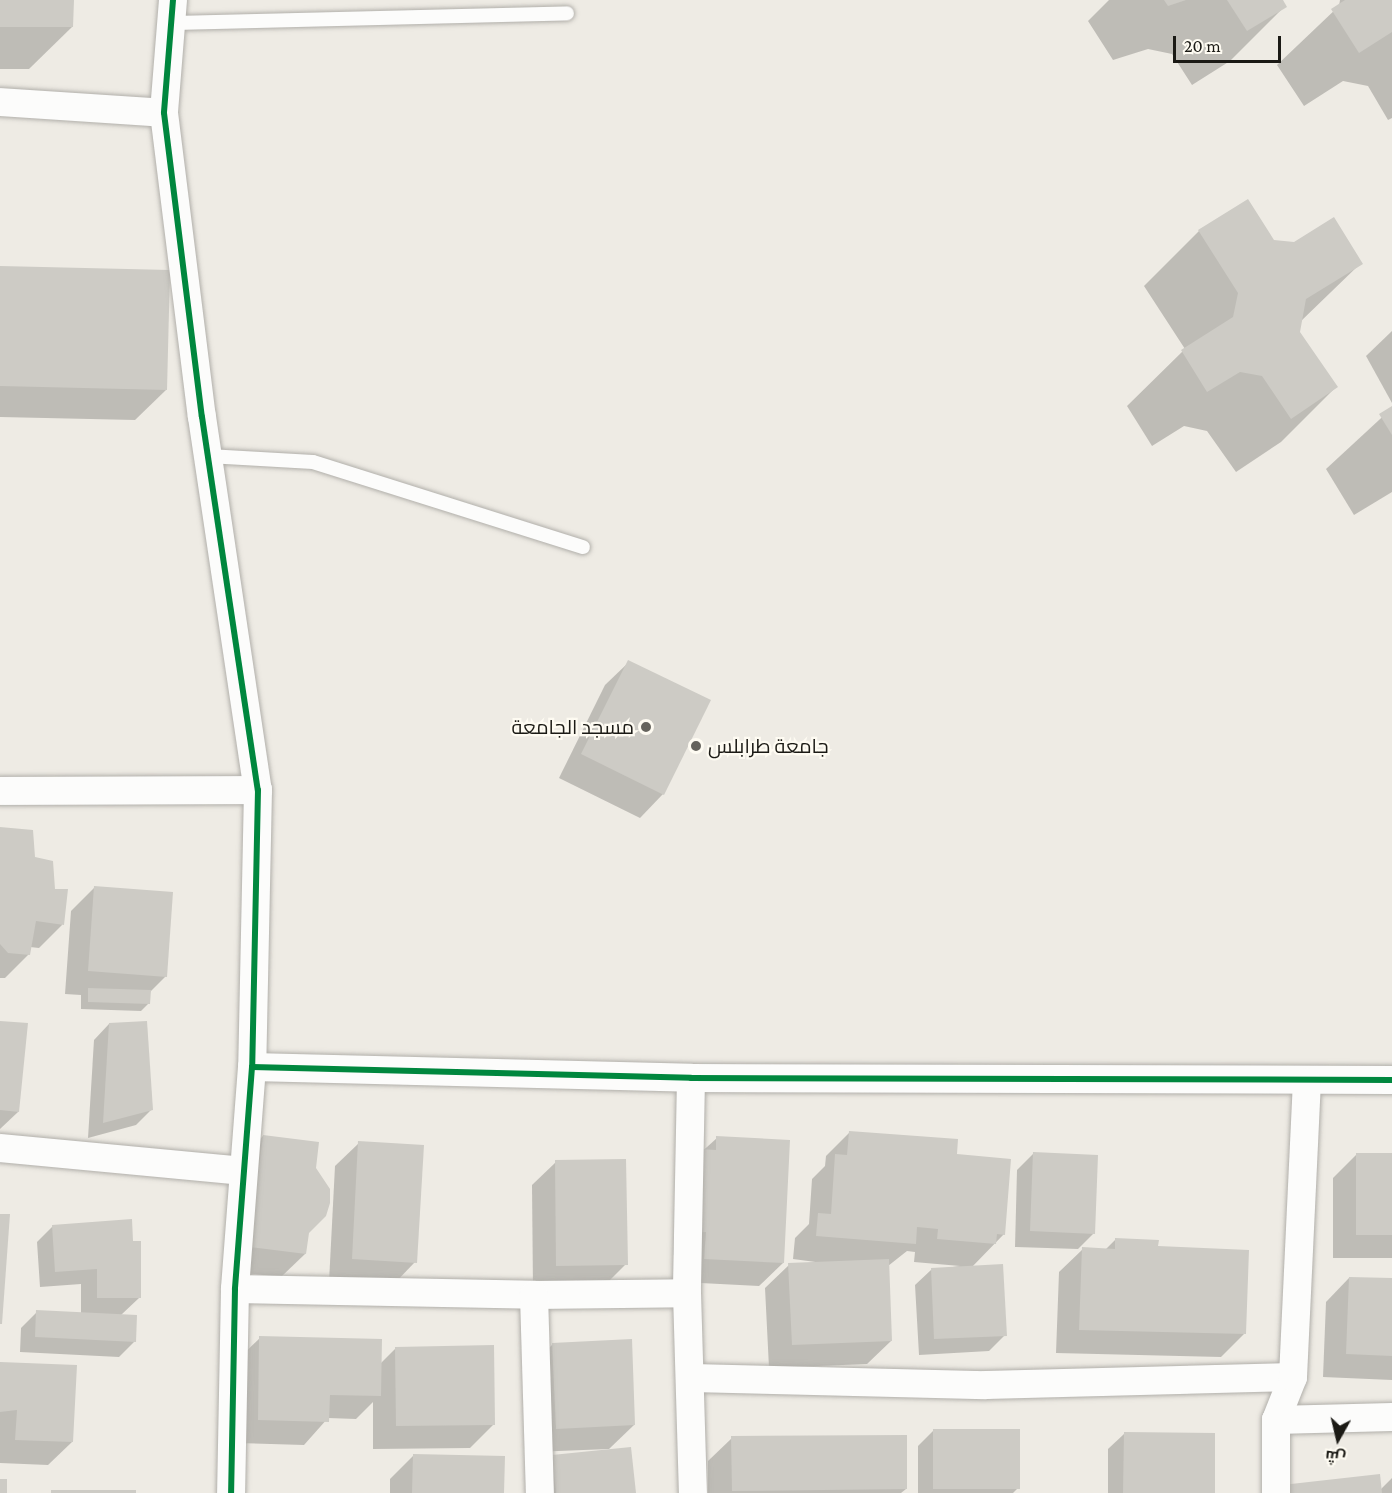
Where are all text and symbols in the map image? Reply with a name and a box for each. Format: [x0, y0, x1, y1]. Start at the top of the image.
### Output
scale bar [1176, 24, 1284, 62]
text: 20 m [1184, 36, 1221, 56]
place label: مسجد الجامعة [511, 715, 634, 739]
marker: مسجد الجامعة [639, 720, 653, 734]
place label: جامعة طرابلس [708, 734, 829, 758]
marker: جامعة طرابلس [689, 739, 703, 753]
north arrow [1308, 1409, 1368, 1469]
text: ش [1324, 1447, 1347, 1467]

